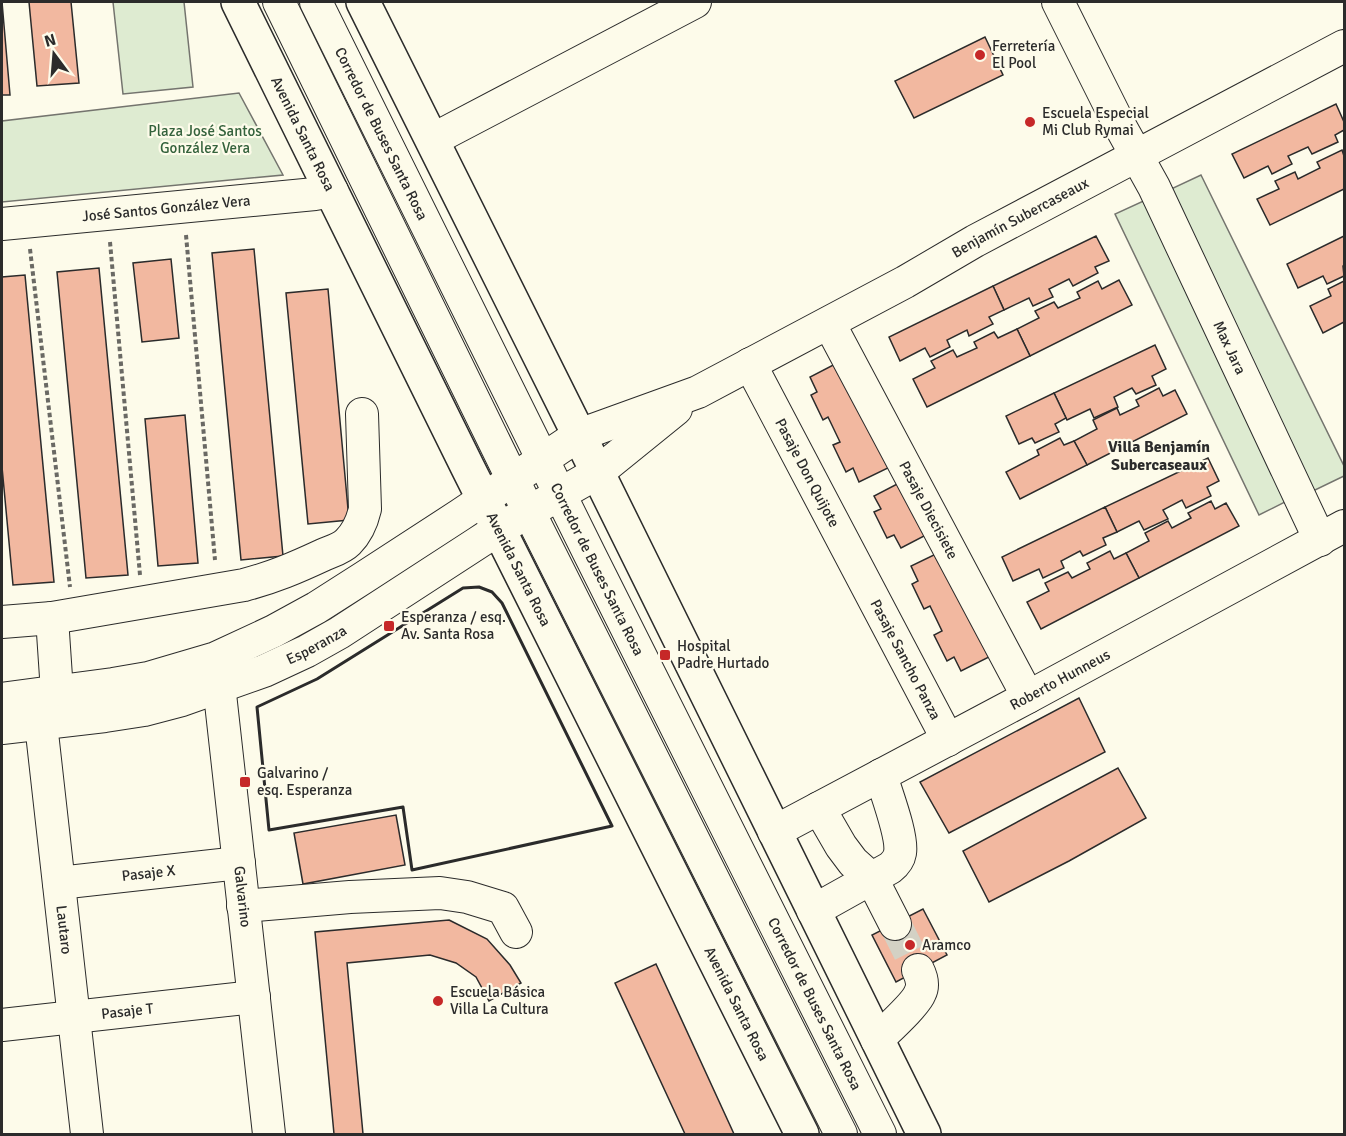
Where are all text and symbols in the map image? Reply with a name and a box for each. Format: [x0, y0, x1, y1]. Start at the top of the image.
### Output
north arrow [24, 24, 84, 84]
text: N [42, 29, 58, 52]
place label: Ferretería El Pool [992, 37, 1055, 72]
street label: Corredor de Buses Santa Rosa [331, 44, 432, 223]
marker: Ferretería El Pool [973, 48, 987, 62]
street label: Avenida Santa Rosa [267, 74, 339, 194]
place label: Escuela Especial Mi Club Rymai [1042, 104, 1149, 139]
marker: Escuela Especial Mi Club Rymai [1023, 115, 1037, 129]
park label: Plaza José Santos González Vera [148, 122, 262, 157]
street label: Benjamín Subercaseaux [948, 174, 1092, 262]
street label: José Santos González Vera [81, 191, 251, 225]
street label: Max Jara [1209, 318, 1250, 377]
street label: Pasaje Don Quijote [771, 415, 843, 530]
district label: Villa Benjamín Subercaseaux [1108, 437, 1210, 475]
street label: Pasaje Diecisiete [895, 458, 962, 562]
street label: Corredor de Buses Santa Rosa [547, 480, 648, 658]
street label: Avenida Santa Rosa [483, 509, 555, 629]
street label: Pasaje Sancho Panza [866, 596, 945, 723]
place label: Esperanza / esq. Av. Santa Rosa [401, 608, 506, 643]
marker: Esperanza / esq. Av. Santa Rosa [382, 619, 396, 633]
street label: Esperanza [283, 621, 350, 668]
place label: Hospital Padre Hurtado [677, 637, 770, 672]
street label: Roberto Hunneus [1007, 645, 1114, 714]
marker: Hospital Padre Hurtado [658, 648, 672, 662]
place label: Galvarino / esq. Esperanza [257, 764, 352, 799]
marker: Galvarino / esq. Esperanza [238, 775, 252, 789]
street label: Pasaje X [121, 861, 176, 885]
street label: Galvarino [230, 865, 255, 928]
street label: Lautaro [52, 904, 76, 955]
street label: Corredor de Buses Santa Rosa [764, 914, 866, 1093]
place label: Aramco [922, 936, 971, 954]
marker: Aramco [903, 938, 917, 952]
street label: Avenida Santa Rosa [701, 944, 773, 1064]
place label: Escuela Básica Villa La Cultura [450, 983, 549, 1018]
marker: Escuela Básica Villa La Cultura [431, 994, 445, 1008]
street label: Pasaje T [100, 999, 155, 1023]

